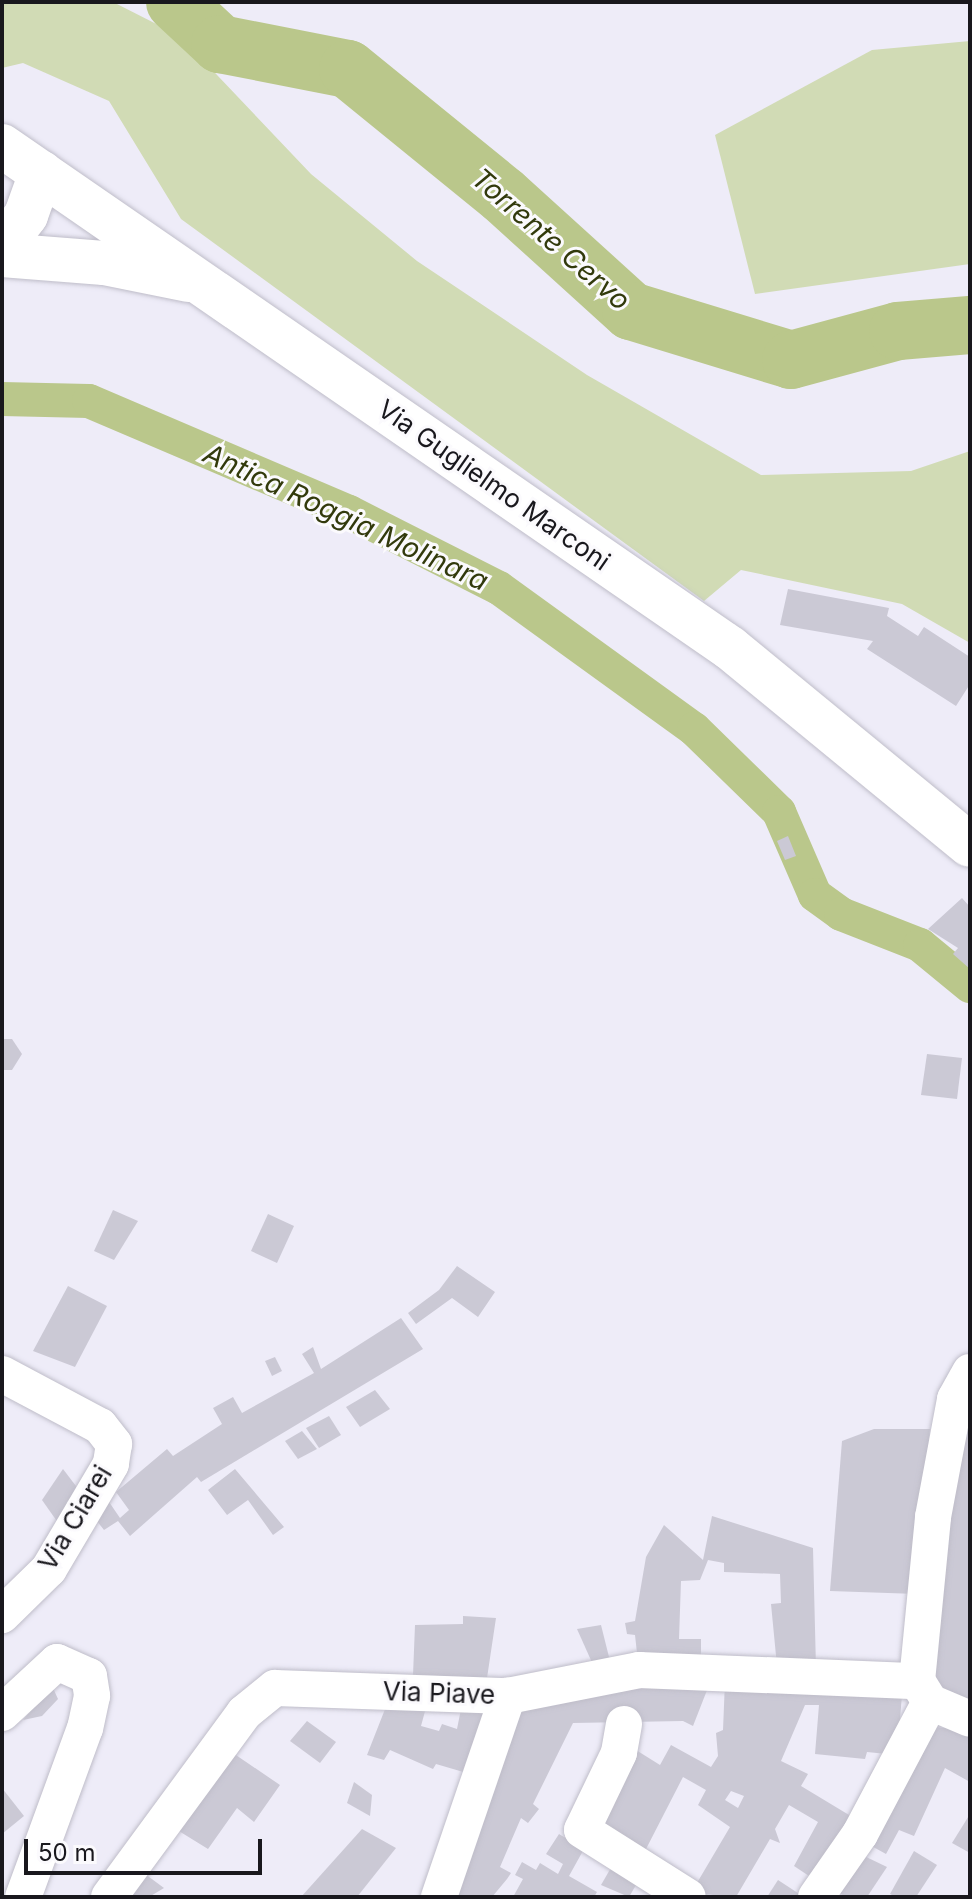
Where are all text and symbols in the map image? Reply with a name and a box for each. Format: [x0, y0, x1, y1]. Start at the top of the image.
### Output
water label: Torrente Cervo [465, 161, 637, 317]
street label: Via Guglielmo Marconi [372, 393, 616, 577]
water label: Antica Roggia Molinara [198, 436, 494, 598]
street label: Via Ciarei [32, 1460, 118, 1576]
street label: Via Piave [382, 1675, 496, 1711]
scale bar [28, 1823, 266, 1873]
text: 50 m [38, 1838, 96, 1867]

